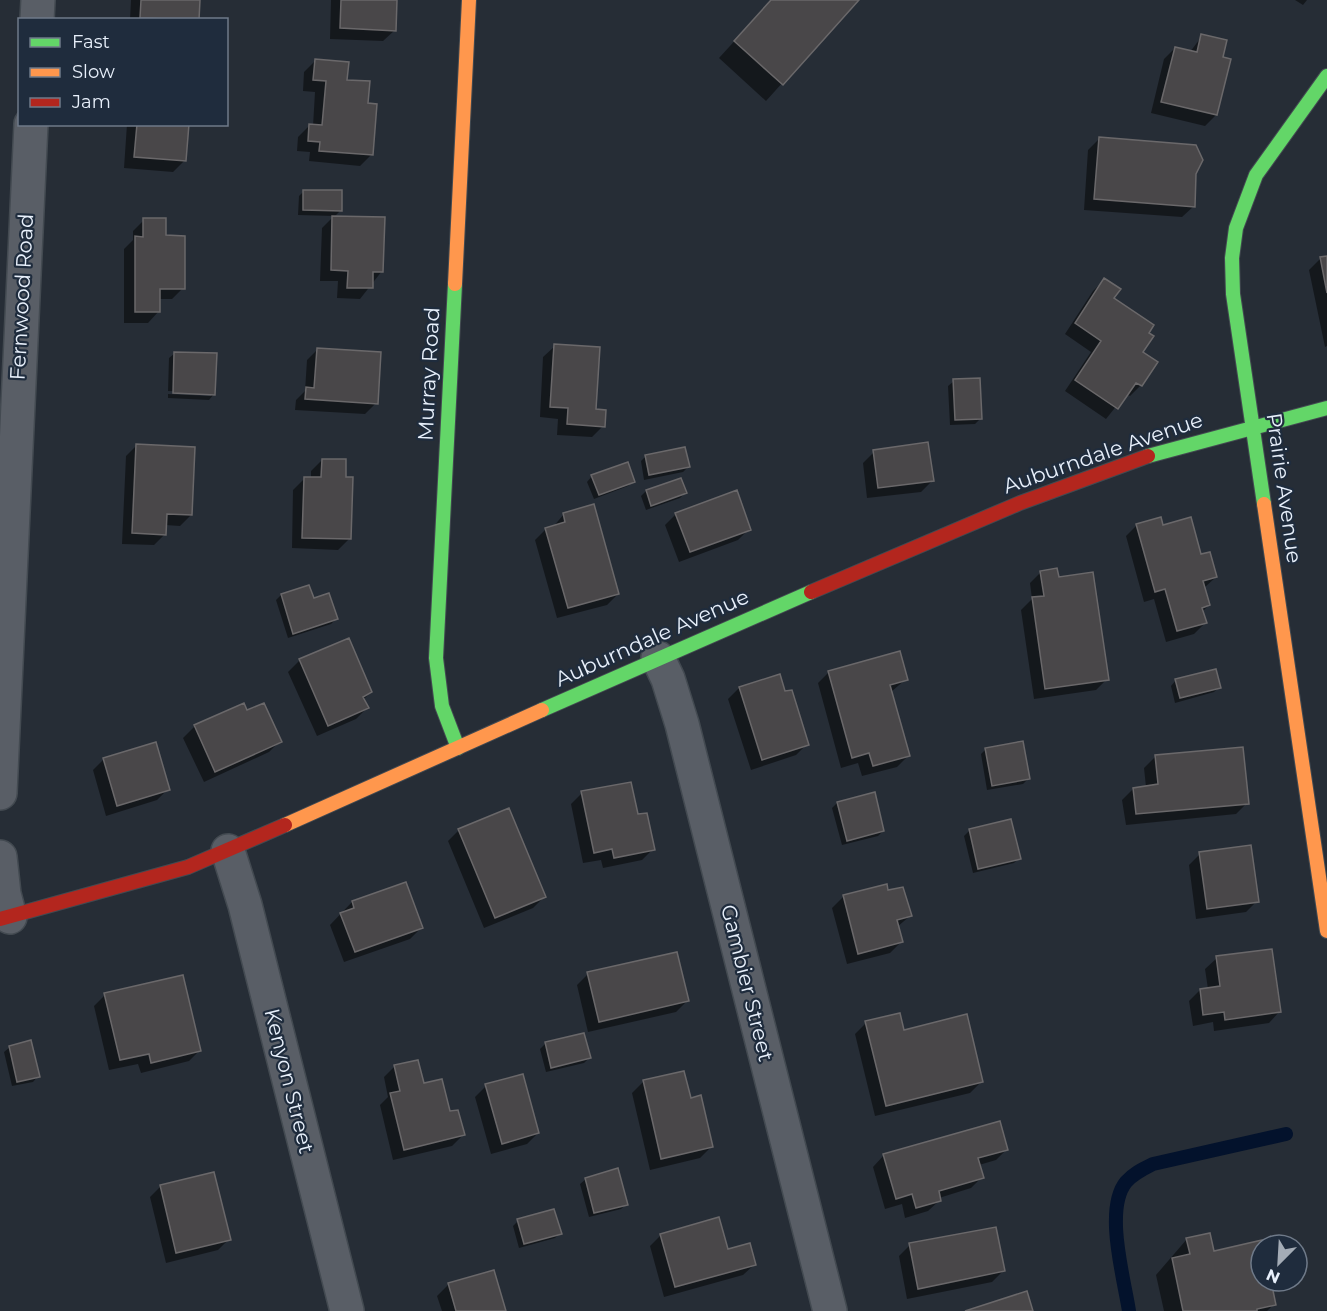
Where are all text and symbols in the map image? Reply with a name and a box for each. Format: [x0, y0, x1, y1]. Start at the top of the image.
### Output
legend [18, 18, 228, 126]
text: Fast [72, 31, 110, 53]
text: Slow [72, 61, 115, 83]
text: Jam [71, 91, 111, 113]
street label: Fernwood Road [5, 213, 38, 381]
street label: Murray Road [413, 307, 444, 441]
street label: Auburndale Avenue [1000, 407, 1206, 498]
street label: Prairie Avenue [1262, 411, 1307, 565]
street label: Auburndale Avenue [551, 584, 753, 692]
street label: Gambier Street [716, 902, 779, 1064]
street label: Kenyon Street [259, 1006, 320, 1156]
north arrow [1249, 1233, 1309, 1293]
text: N [1263, 1265, 1283, 1288]

